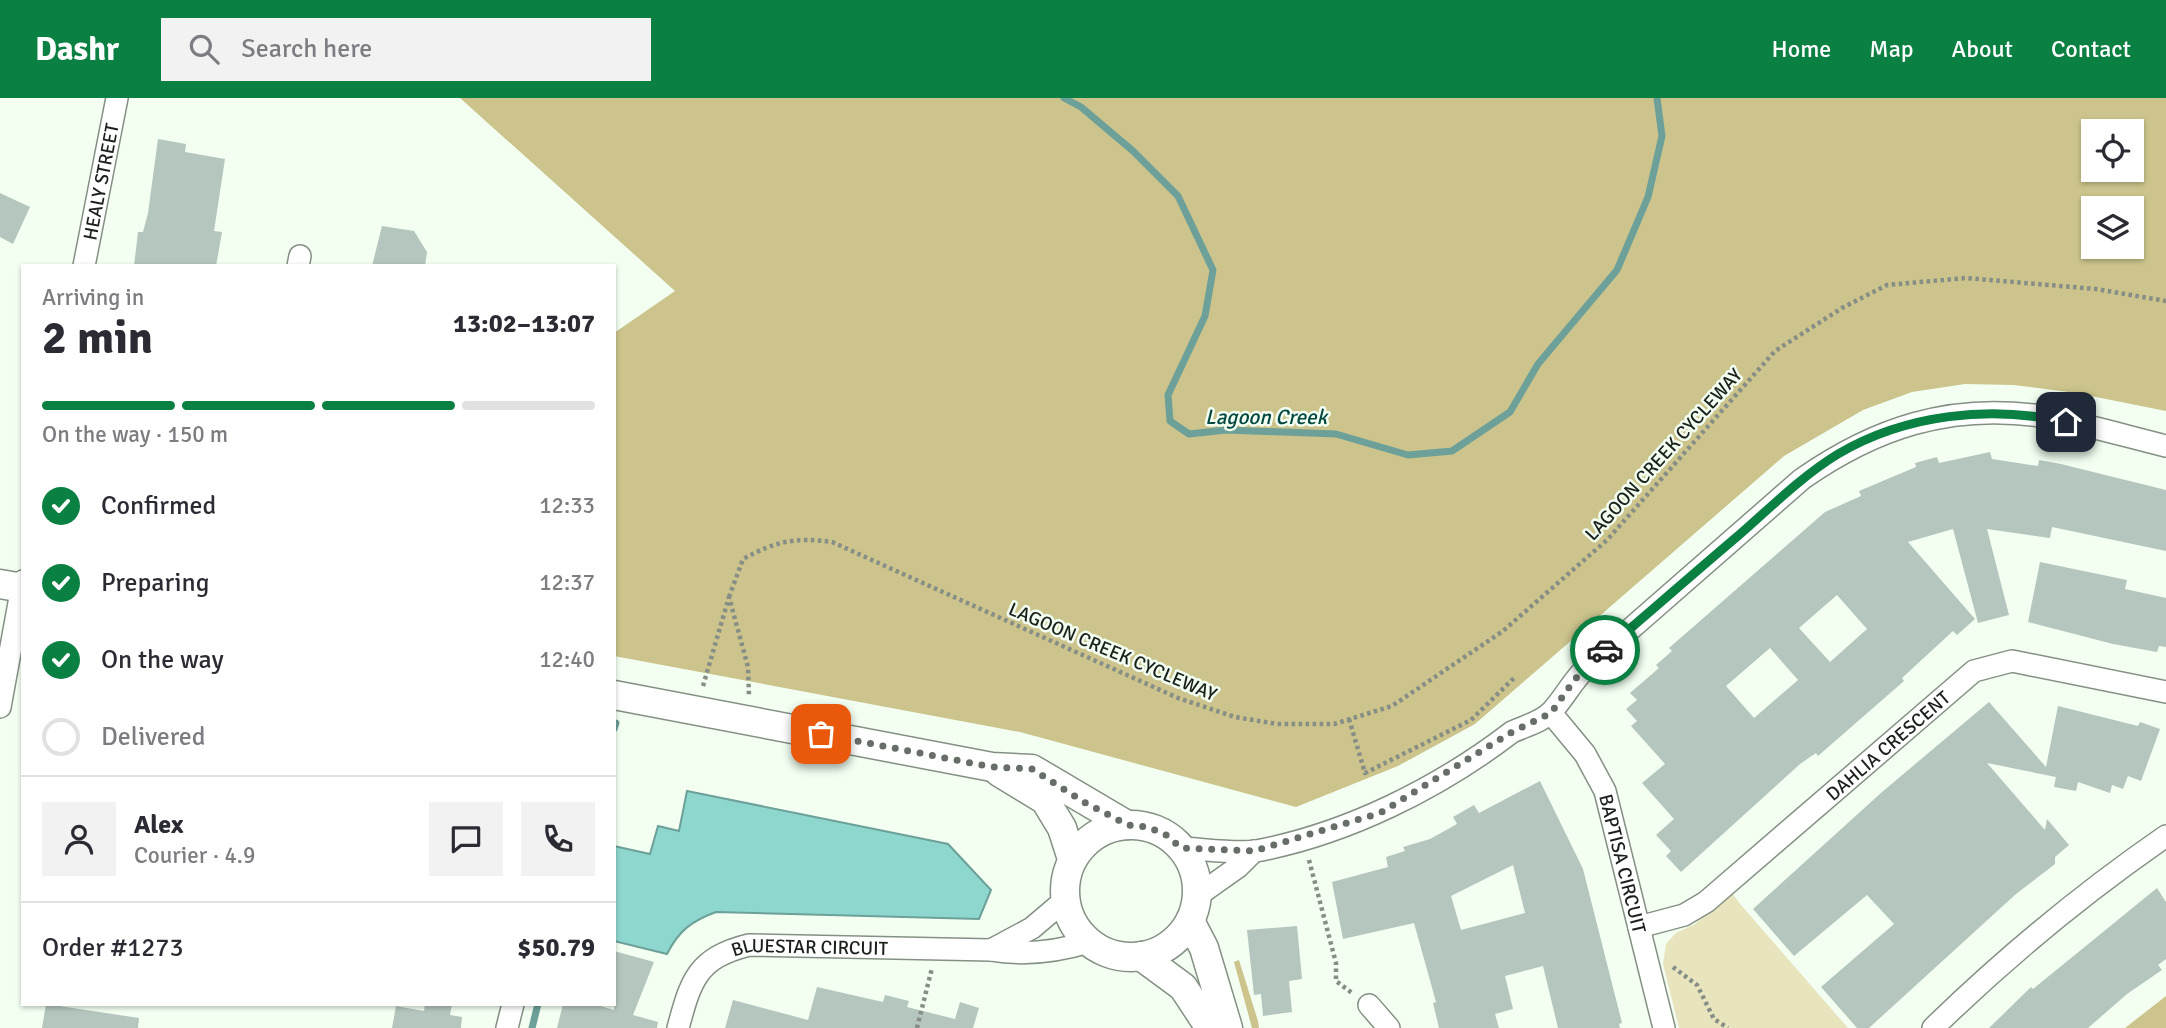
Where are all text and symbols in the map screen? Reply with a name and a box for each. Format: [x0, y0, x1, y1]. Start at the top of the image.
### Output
search box [161, 18, 651, 81]
text: Dashr [35, 29, 119, 70]
icon: search [185, 30, 223, 68]
text: Search here [241, 33, 372, 65]
text: Home [1771, 34, 1831, 64]
text: Map [1869, 34, 1914, 64]
text: About [1952, 34, 2013, 64]
text: Contact [2051, 34, 2131, 64]
map controls [2081, 119, 2144, 259]
button: locate [2081, 119, 2144, 182]
street label: HEALY STREET [78, 121, 125, 242]
button: layers [2081, 196, 2144, 259]
text: Arriving in [42, 283, 144, 312]
text: 13:02–13:07 [453, 308, 595, 340]
text: 2 min [42, 310, 153, 366]
street label: LAGOON CREEK CYCLEWAY [1580, 363, 1748, 546]
pin [2036, 392, 2096, 452]
icon: home [2047, 403, 2085, 441]
water label: Lagoon Creek [1205, 404, 1329, 430]
text: On the way · 150 m [42, 420, 228, 449]
icon: check [42, 487, 80, 525]
text: Confirmed [101, 490, 216, 522]
text: 12:33 [539, 491, 595, 520]
icon: check [42, 564, 80, 602]
text: Preparing [101, 567, 209, 599]
text: 12:37 [539, 568, 595, 597]
street label: LAGOON CREEK CYCLEWAY [1005, 597, 1221, 707]
courier [1570, 615, 1640, 685]
icon: car [1586, 631, 1624, 669]
icon: check [42, 641, 80, 679]
text: On the way [101, 644, 224, 676]
text: 12:40 [539, 645, 595, 674]
street label: DAHLIA CRESCENT [1821, 686, 1956, 806]
pin [791, 704, 851, 764]
icon: bag [802, 715, 840, 753]
text: Delivered [101, 721, 206, 753]
street label: BAPTISA CIRCUIT [1593, 792, 1651, 936]
button: person [42, 802, 116, 876]
button: chat [429, 802, 503, 876]
button: phone [521, 802, 595, 876]
text: Alex [134, 809, 184, 841]
text: Courier · 4.9 [134, 841, 255, 870]
text: Order #1273 [42, 932, 183, 964]
text: $50.79 [517, 932, 595, 964]
street label: BLUESTAR CIRCUIT [728, 934, 889, 963]

